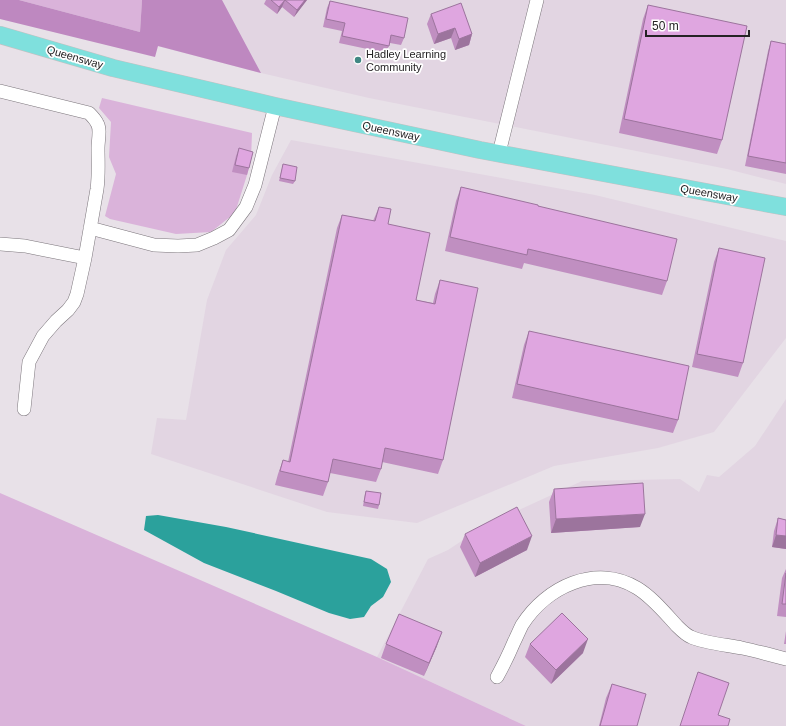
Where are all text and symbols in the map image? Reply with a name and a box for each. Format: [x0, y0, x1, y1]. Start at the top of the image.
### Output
scale bar [646, 12, 749, 38]
text: 50 m [652, 19, 679, 33]
street label: Queensway [45, 43, 105, 71]
place label: Hadley Learning Community [366, 48, 446, 73]
marker: Hadley Learning Community [353, 55, 363, 65]
street label: Queensway [361, 119, 421, 143]
street label: Queensway [679, 182, 739, 204]

